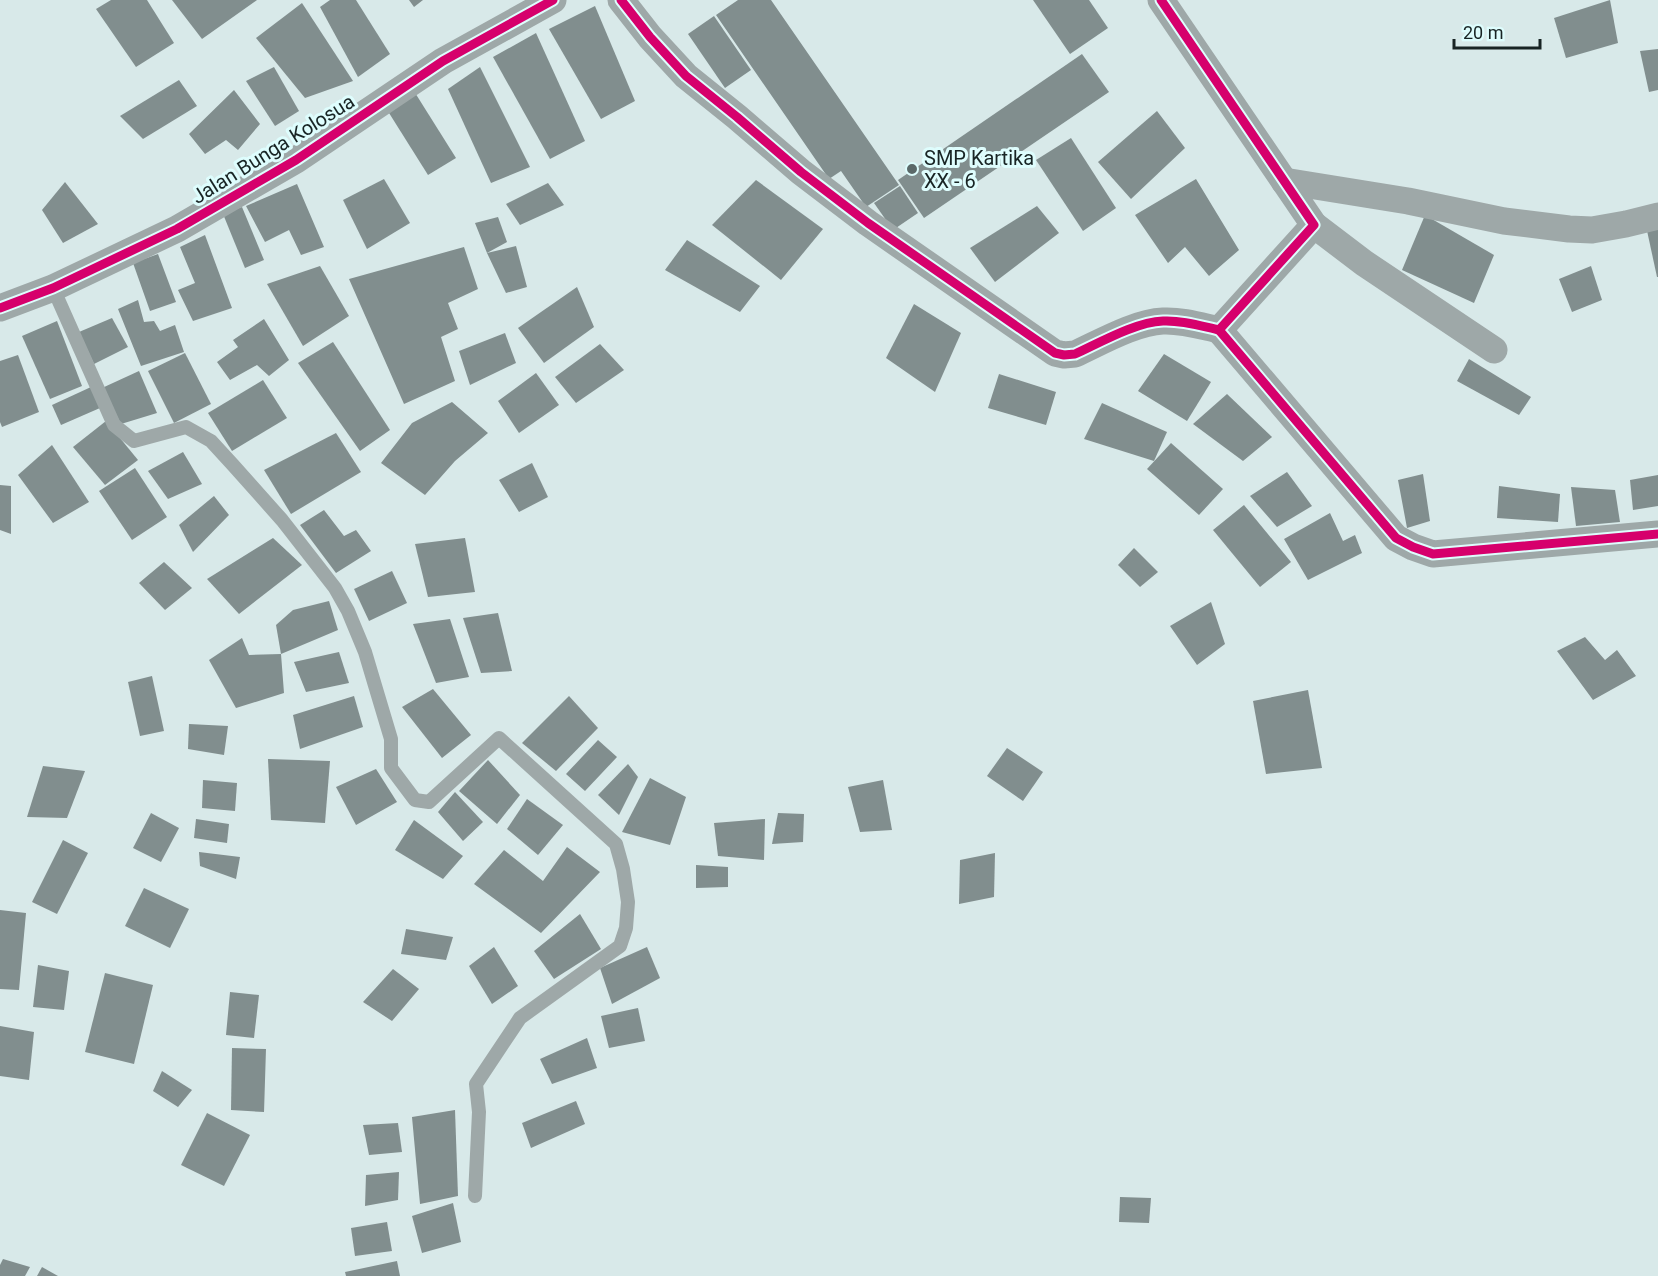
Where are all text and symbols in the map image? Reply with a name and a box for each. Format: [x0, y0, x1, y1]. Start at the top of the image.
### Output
scale bar [1454, 12, 1540, 50]
text: 20 m [1463, 22, 1503, 43]
street label: Jalan Bunga Kolosua [187, 89, 359, 209]
place label: SMP Kartika XX - 6 [924, 146, 1034, 193]
marker: SMP Kartika XX - 6 [905, 162, 919, 176]

